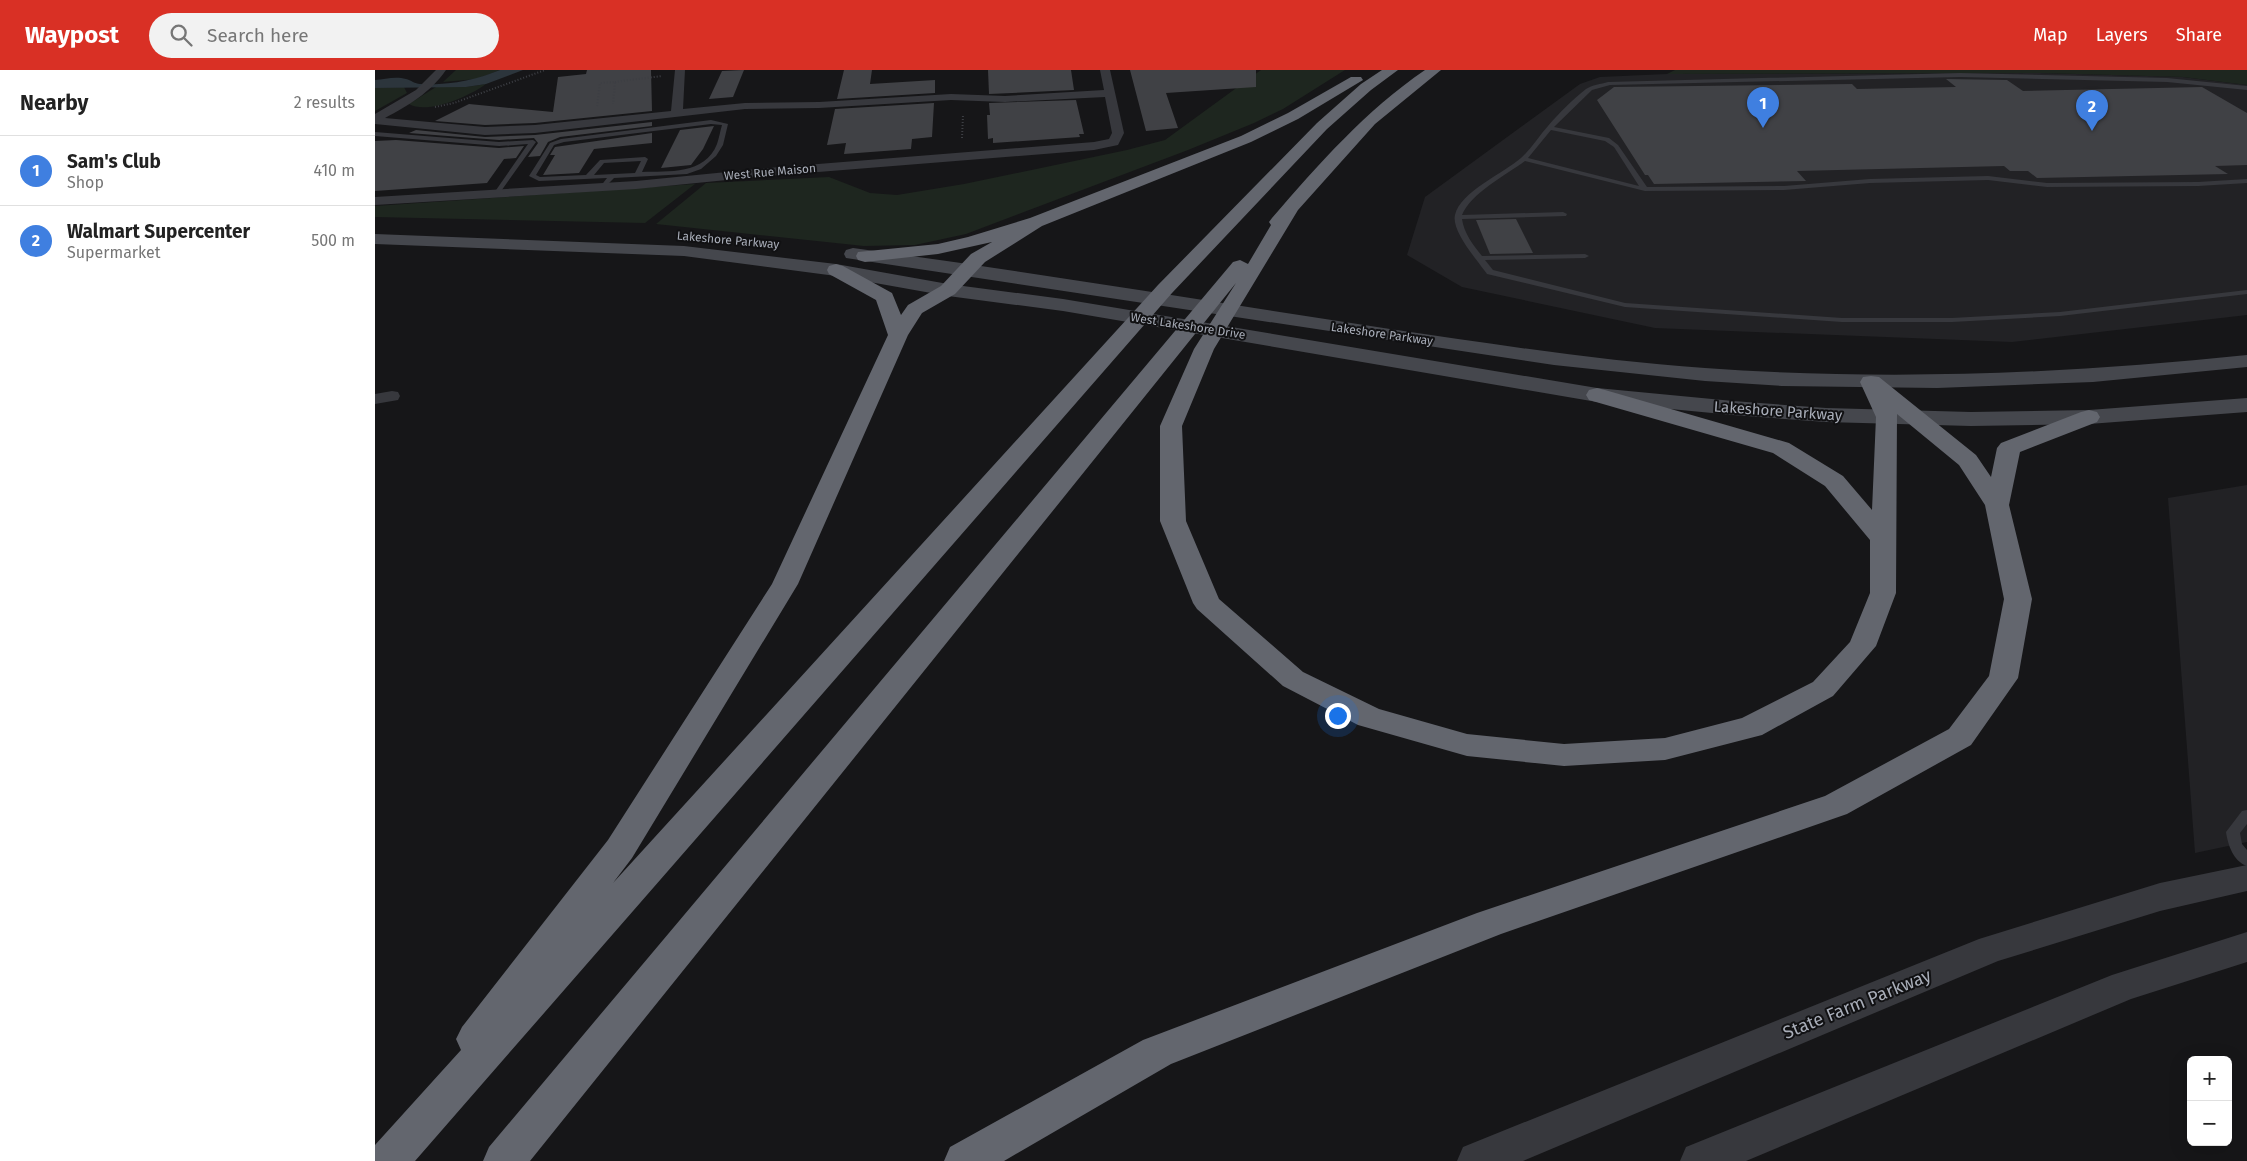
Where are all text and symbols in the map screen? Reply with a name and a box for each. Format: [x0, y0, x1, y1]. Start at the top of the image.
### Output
search box [149, 13, 499, 58]
text: Waypost [25, 21, 119, 49]
icon: search [167, 21, 195, 49]
text: Search here [207, 24, 309, 47]
text: Map [2033, 24, 2068, 46]
text: Layers [2096, 24, 2148, 46]
text: Share [2176, 24, 2222, 46]
pin: 1 [1747, 87, 1779, 128]
text: Nearby [20, 90, 88, 116]
pin: 2 [2076, 90, 2108, 131]
text: 2 results [294, 93, 355, 112]
text: Sam's Club [67, 150, 161, 173]
text: 1 [32, 161, 40, 180]
text: 410 m [314, 161, 355, 180]
street label: West Rue Maison [723, 161, 817, 183]
text: Shop [67, 173, 104, 192]
text: Walmart Supercenter [67, 220, 250, 243]
street label: Lakeshore Parkway [676, 229, 780, 251]
text: 2 [32, 231, 40, 250]
text: 500 m [311, 231, 355, 250]
text: Supermarket [67, 243, 161, 262]
street label: West Lakeshore Drive [1130, 310, 1246, 342]
street label: Lakeshore Parkway [1330, 320, 1434, 348]
street label: Lakeshore Parkway [1713, 398, 1843, 425]
your location [1325, 703, 1351, 729]
street label: State Farm Parkway [1780, 964, 1934, 1044]
map controls [2187, 1056, 2232, 1146]
button: + [2187, 1056, 2232, 1101]
button: − [2187, 1101, 2232, 1146]

